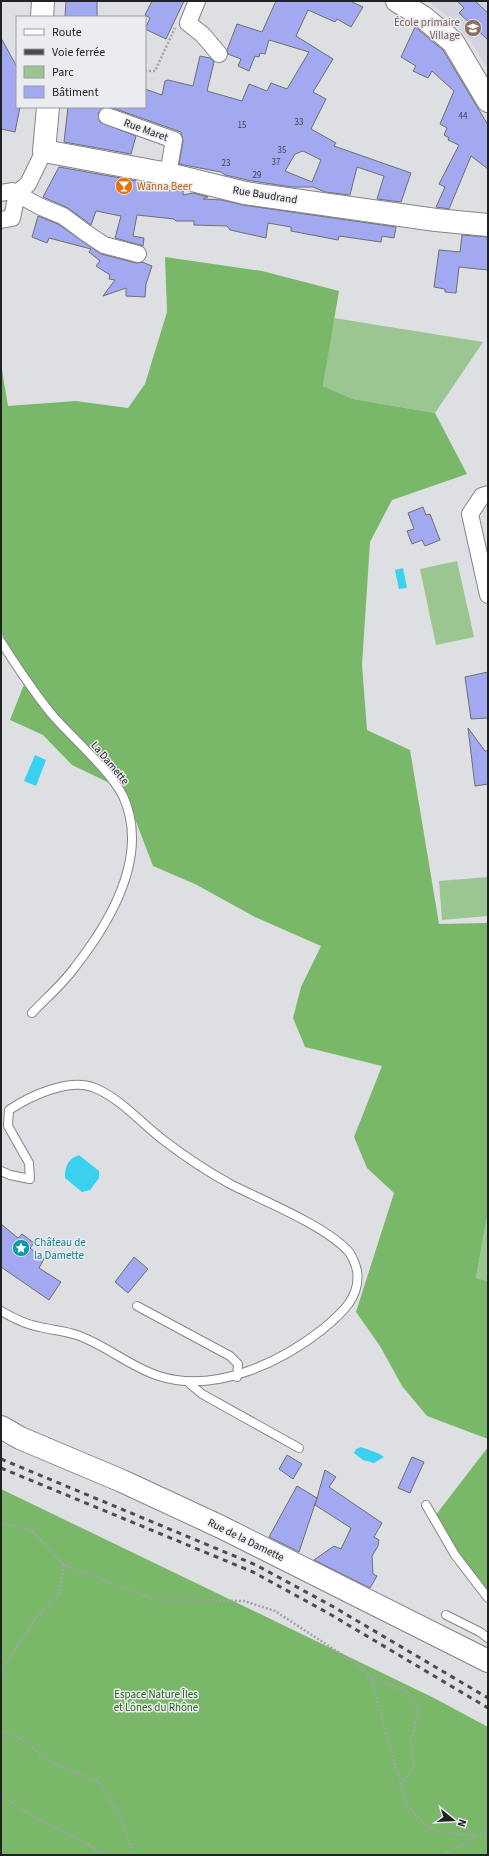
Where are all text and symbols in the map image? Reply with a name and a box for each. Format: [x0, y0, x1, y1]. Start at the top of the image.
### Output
place label: École primaire Village [394, 15, 461, 43]
legend [16, 16, 146, 108]
school or university icon: École primaire Village [463, 18, 483, 38]
text: Route [52, 24, 82, 41]
text: Voie ferrée [52, 44, 105, 61]
text: Parc [52, 64, 74, 81]
text: Bâtiment [52, 84, 98, 101]
house number: 44 [459, 110, 468, 123]
street label: Rue Maret [122, 115, 171, 145]
house number: 33 [295, 116, 304, 129]
house number: 15 [238, 119, 247, 132]
house number: 35 [278, 144, 287, 157]
house number: 37 [272, 156, 281, 169]
house number: 23 [222, 157, 231, 170]
house number: 29 [253, 169, 262, 182]
bar icon: Wanna Beer [114, 176, 134, 196]
place label: Wanna Beer [137, 179, 192, 194]
street label: Rue Baudrand [232, 182, 298, 208]
street label: La Damette [87, 738, 133, 788]
place label: Château de la Damette [34, 1235, 86, 1263]
place icon: Château de la Damette [11, 1238, 31, 1258]
street label: Rue de la Damette [205, 1515, 287, 1565]
park label: Espace Nature Îles et Lônes du Rhône [114, 1687, 199, 1715]
north arrow [433, 1800, 473, 1840]
text: N [454, 1817, 470, 1829]

